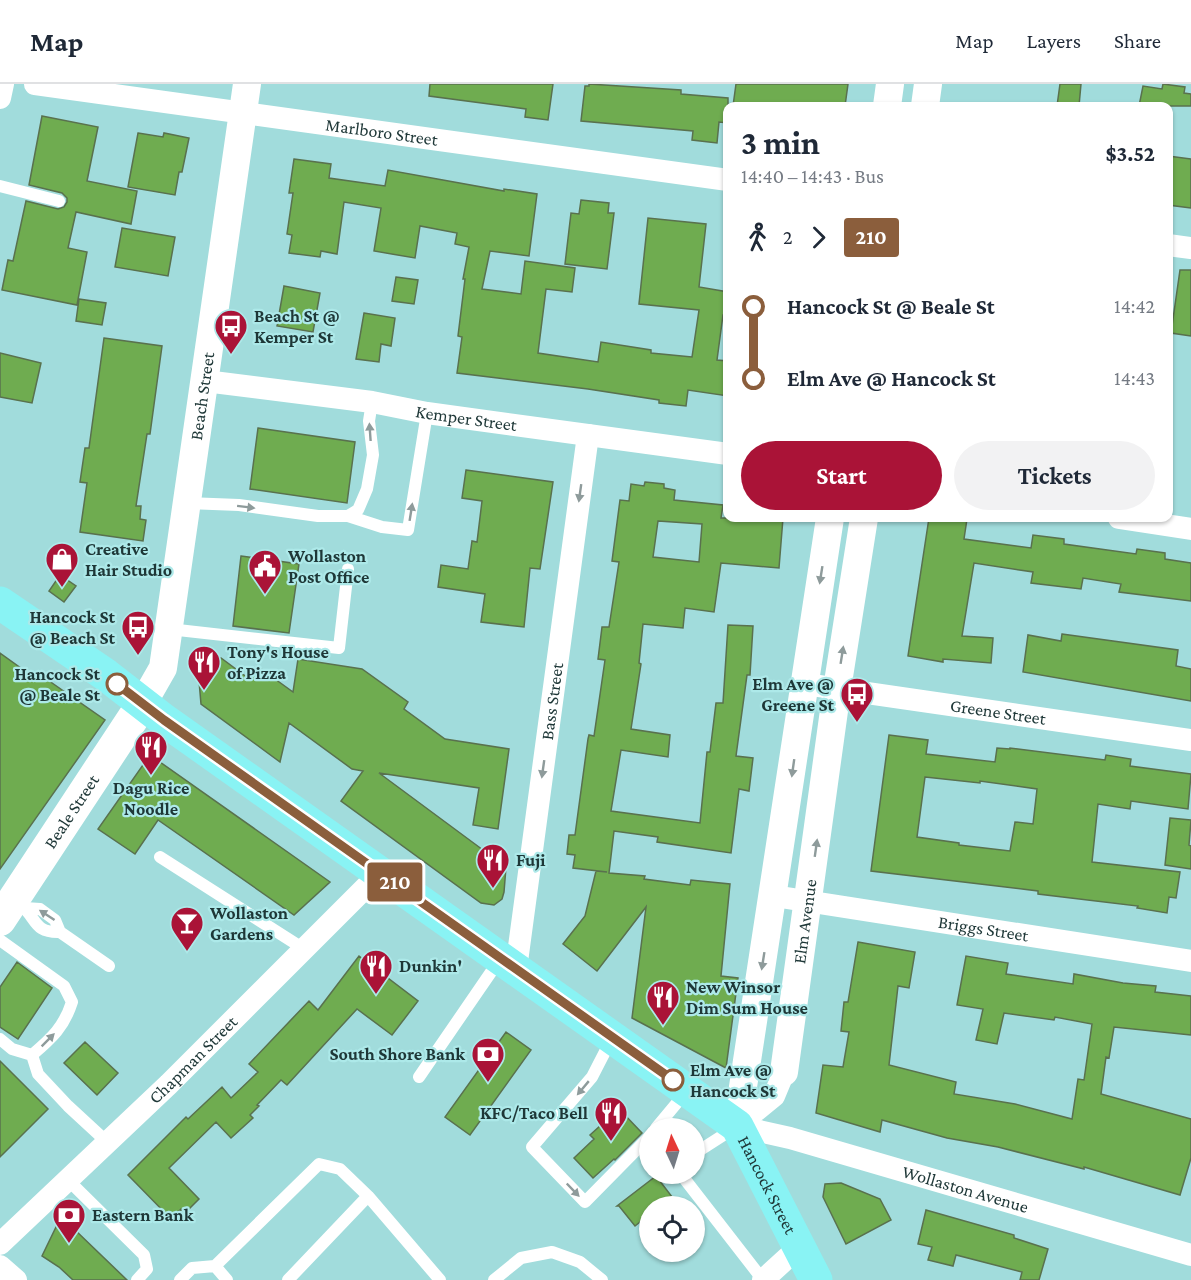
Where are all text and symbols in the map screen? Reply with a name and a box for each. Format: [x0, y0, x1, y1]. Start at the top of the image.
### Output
text: Map [30, 26, 83, 57]
text: Map [955, 29, 994, 53]
text: Layers [1027, 29, 1081, 53]
text: Share [1114, 29, 1161, 53]
street label: Marlboro Street [324, 114, 440, 150]
text: 3 min [741, 124, 820, 161]
text: $3.52 [1106, 141, 1155, 166]
text: 14:40 – 14:43 · Bus [741, 165, 884, 187]
icon: walk [741, 221, 774, 254]
icon: forward [802, 221, 835, 254]
text: 210 [856, 225, 887, 249]
text: 2 [783, 226, 793, 248]
text: Hancock St @ Beale St [787, 294, 995, 319]
text: 14:42 [1114, 295, 1155, 317]
place label: Beach St @ Kemper St [254, 306, 340, 347]
bus stop icon: Beach St @ Kemper St [213, 308, 249, 355]
street label: Beach Street [186, 350, 218, 441]
text: Elm Ave @ Hancock St [787, 366, 996, 391]
text: 14:43 [1114, 367, 1155, 389]
street label: Kemper Street [414, 401, 519, 435]
one-way arrow [365, 423, 375, 442]
button: Start [741, 441, 942, 510]
button: Tickets [954, 441, 1155, 510]
one-way arrow [576, 483, 585, 502]
one-way arrow [236, 502, 255, 511]
one-way arrow [407, 503, 416, 522]
place label: Creative Hair Studio [85, 539, 172, 580]
shop icon: Creative Hair Studio [44, 541, 80, 588]
place label: Wollaston Post Office [287, 546, 369, 587]
public building icon: Wollaston Post Office [247, 548, 283, 595]
one-way arrow [817, 566, 826, 585]
place label: Hancock St @ Beach St [29, 607, 116, 648]
bus stop icon: Hancock St @ Beach St [120, 609, 156, 656]
place label: Tony's House of Pizza [227, 642, 329, 683]
restaurant icon: Tony's House of Pizza [186, 644, 222, 691]
one-way arrow [838, 645, 847, 664]
street label: Bass Street [537, 660, 567, 741]
place label: Hancock St @ Beale St [15, 664, 101, 705]
marker: Hancock St @ Beale St [106, 673, 128, 695]
place label: Elm Ave @ Greene St [752, 674, 835, 715]
bus stop icon: Elm Ave @ Greene St [839, 676, 875, 723]
street label: Greene Street [949, 695, 1048, 729]
restaurant icon: Dagu Rice Noodle [133, 729, 169, 776]
one-way arrow [788, 759, 797, 778]
one-way arrow [539, 760, 548, 779]
street label: Beale Street [40, 770, 104, 852]
place label: Dagu Rice Noodle [113, 778, 189, 819]
one-way arrow [811, 838, 820, 857]
restaurant icon: Fuji [475, 842, 511, 889]
place label: Fuji [516, 850, 546, 871]
line badge: 210 [360, 862, 430, 902]
text: 210 [379, 870, 411, 894]
street label: Elm Avenue [789, 878, 821, 965]
place label: Wollaston Gardens [209, 903, 289, 944]
bar icon: Wollaston Gardens [169, 905, 205, 952]
one-way arrow [38, 909, 55, 920]
street label: Briggs Street [937, 912, 1031, 946]
restaurant icon: Dunkin' [358, 948, 394, 995]
one-way arrow [759, 952, 768, 971]
place label: Dunkin' [399, 956, 462, 976]
place label: New Winsor Dim Sum House [686, 977, 808, 1018]
restaurant icon: New Winsor Dim Sum House [645, 979, 681, 1026]
street label: Chapman Street [145, 1011, 242, 1108]
one-way arrow [41, 1033, 56, 1047]
bank icon: South Shore Bank [470, 1036, 506, 1083]
place label: South Shore Bank [329, 1044, 465, 1064]
place label: Elm Ave @ Hancock St [690, 1060, 776, 1101]
marker: Elm Ave @ Hancock St [662, 1069, 684, 1091]
one-way arrow [576, 1080, 589, 1096]
restaurant icon: KFC/Taco Bell [593, 1095, 629, 1142]
place label: KFC/Taco Bell [480, 1103, 588, 1123]
north arrow [639, 1118, 705, 1184]
map controls [639, 1118, 705, 1262]
street label: Hancock Street [734, 1132, 801, 1238]
street label: Wollaston Avenue [900, 1161, 1031, 1217]
one-way arrow [566, 1182, 580, 1197]
button: locate [639, 1196, 705, 1262]
bank icon: Eastern Bank [51, 1197, 87, 1244]
place label: Eastern Bank [92, 1205, 194, 1225]

